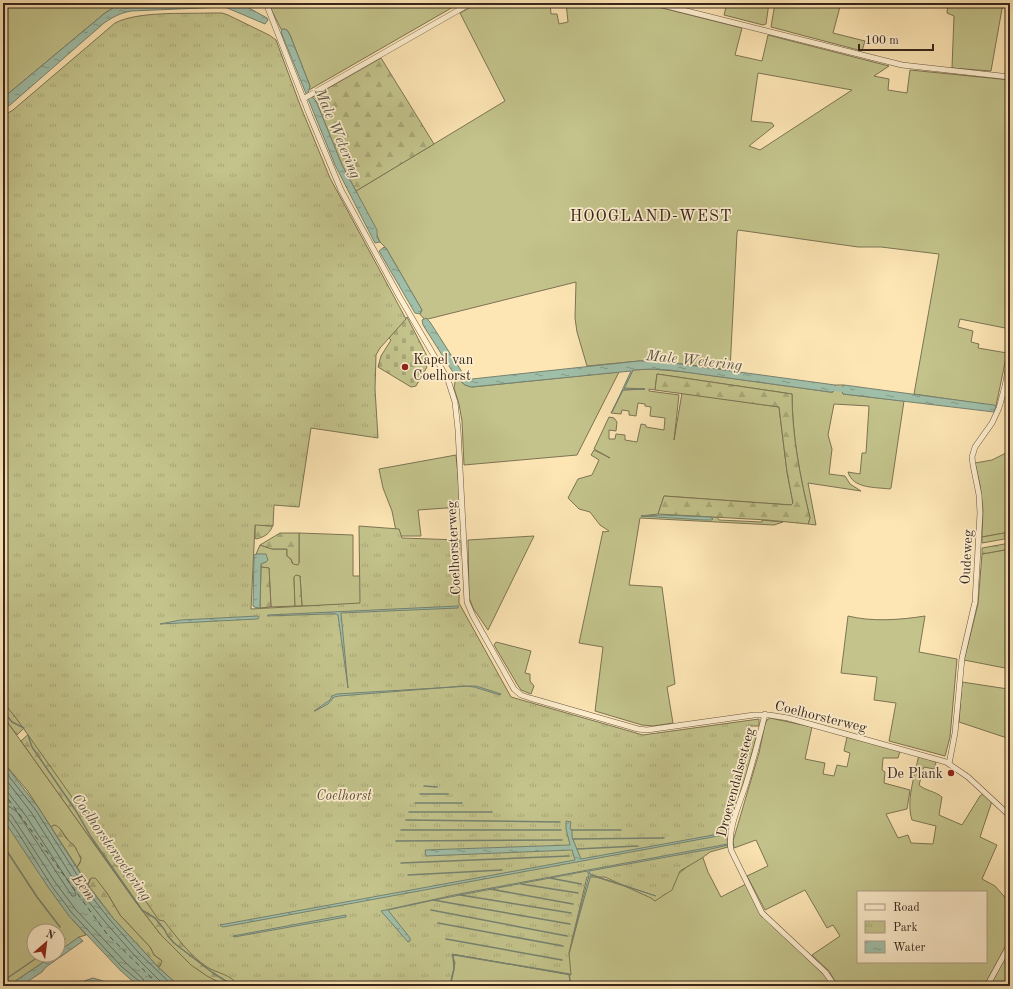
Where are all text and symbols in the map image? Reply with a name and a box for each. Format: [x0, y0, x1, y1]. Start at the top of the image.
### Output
scale bar [859, 26, 933, 52]
text: 100 m [865, 35, 899, 47]
water label: Male Wetering [310, 85, 362, 181]
district label: HOOGLAND-WEST [570, 209, 732, 225]
water label: Male Wetering [644, 349, 743, 374]
place label: Kapel van Coelhorst [413, 353, 474, 383]
marker: Kapel van Coelhorst [400, 362, 410, 372]
street label: Coelhorsterweg [445, 500, 463, 595]
street label: Oudeweg [959, 529, 975, 585]
street label: Coelhorsterweg [773, 699, 869, 735]
street label: Droevendalsesteeg [715, 726, 757, 839]
place label: De Plank [887, 767, 943, 781]
marker: De Plank [946, 768, 956, 778]
park label: Coelhorst [316, 789, 372, 803]
water label: Coelhorsterwetering [68, 791, 153, 904]
water label: Eem [68, 871, 97, 904]
legend [857, 891, 987, 963]
text: Road [893, 902, 920, 914]
text: Park [893, 922, 918, 934]
north arrow [26, 923, 66, 963]
text: N [44, 929, 57, 943]
text: Water [893, 942, 926, 954]

